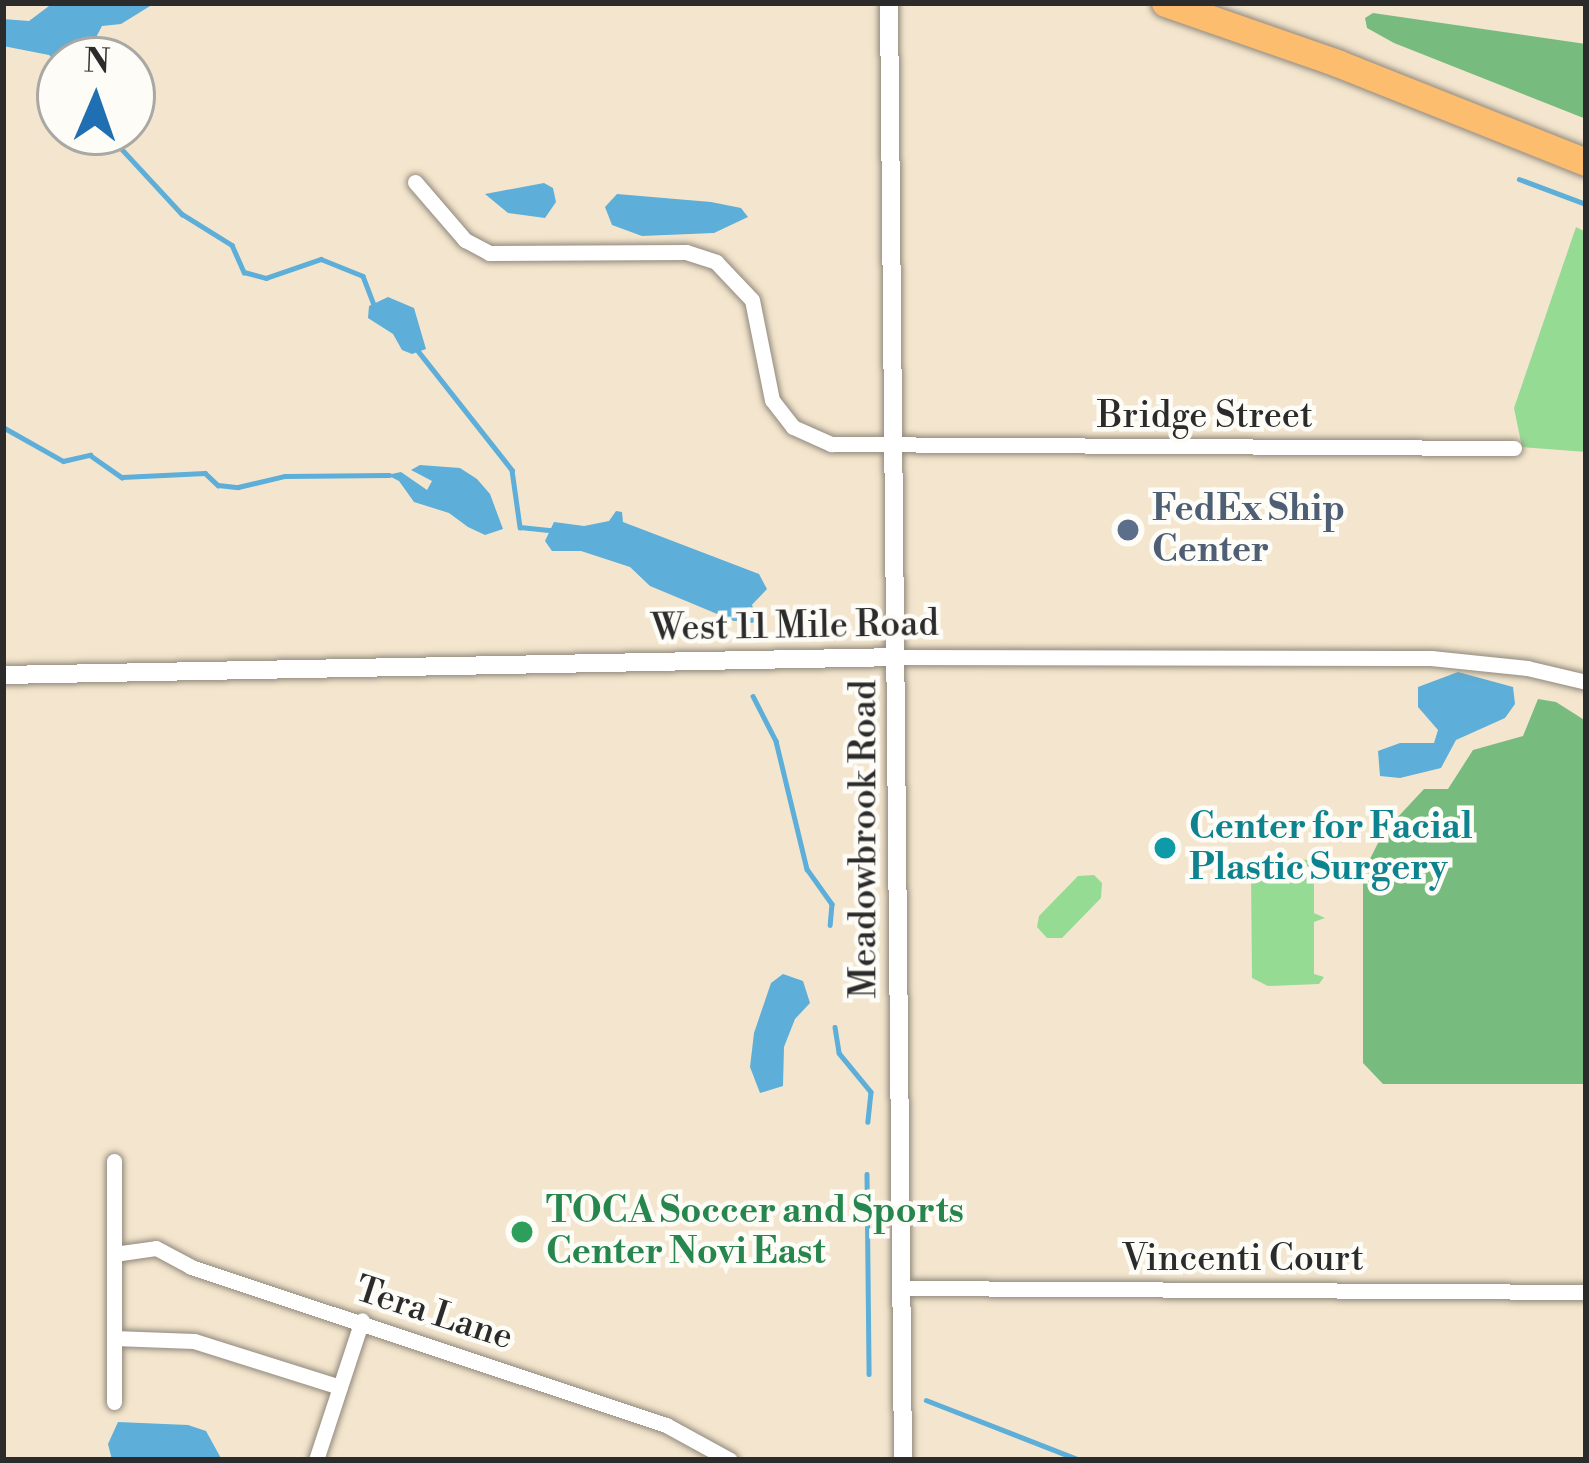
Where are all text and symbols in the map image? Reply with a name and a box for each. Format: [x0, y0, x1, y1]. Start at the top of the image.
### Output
north arrow [36, 36, 156, 156]
text: N [83, 42, 111, 83]
street label: Bridge Street [1097, 395, 1313, 439]
place label: FedEx Ship Center [1152, 487, 1345, 572]
marker: FedEx Ship Center [1115, 517, 1141, 543]
street label: West 11 Mile Road [651, 603, 939, 651]
street label: Meadowbrook Road [843, 680, 887, 998]
place label: Center for Facial Plastic Surgery [1189, 805, 1473, 890]
marker: Center for Facial Plastic Surgery [1152, 835, 1178, 861]
place label: TOCA Soccer and Sports Center Novi East [546, 1189, 964, 1274]
marker: TOCA Soccer and Sports Center Novi East [509, 1219, 535, 1245]
street label: Vincenti Court [1122, 1238, 1364, 1282]
street label: Tera Lane [350, 1268, 518, 1360]

